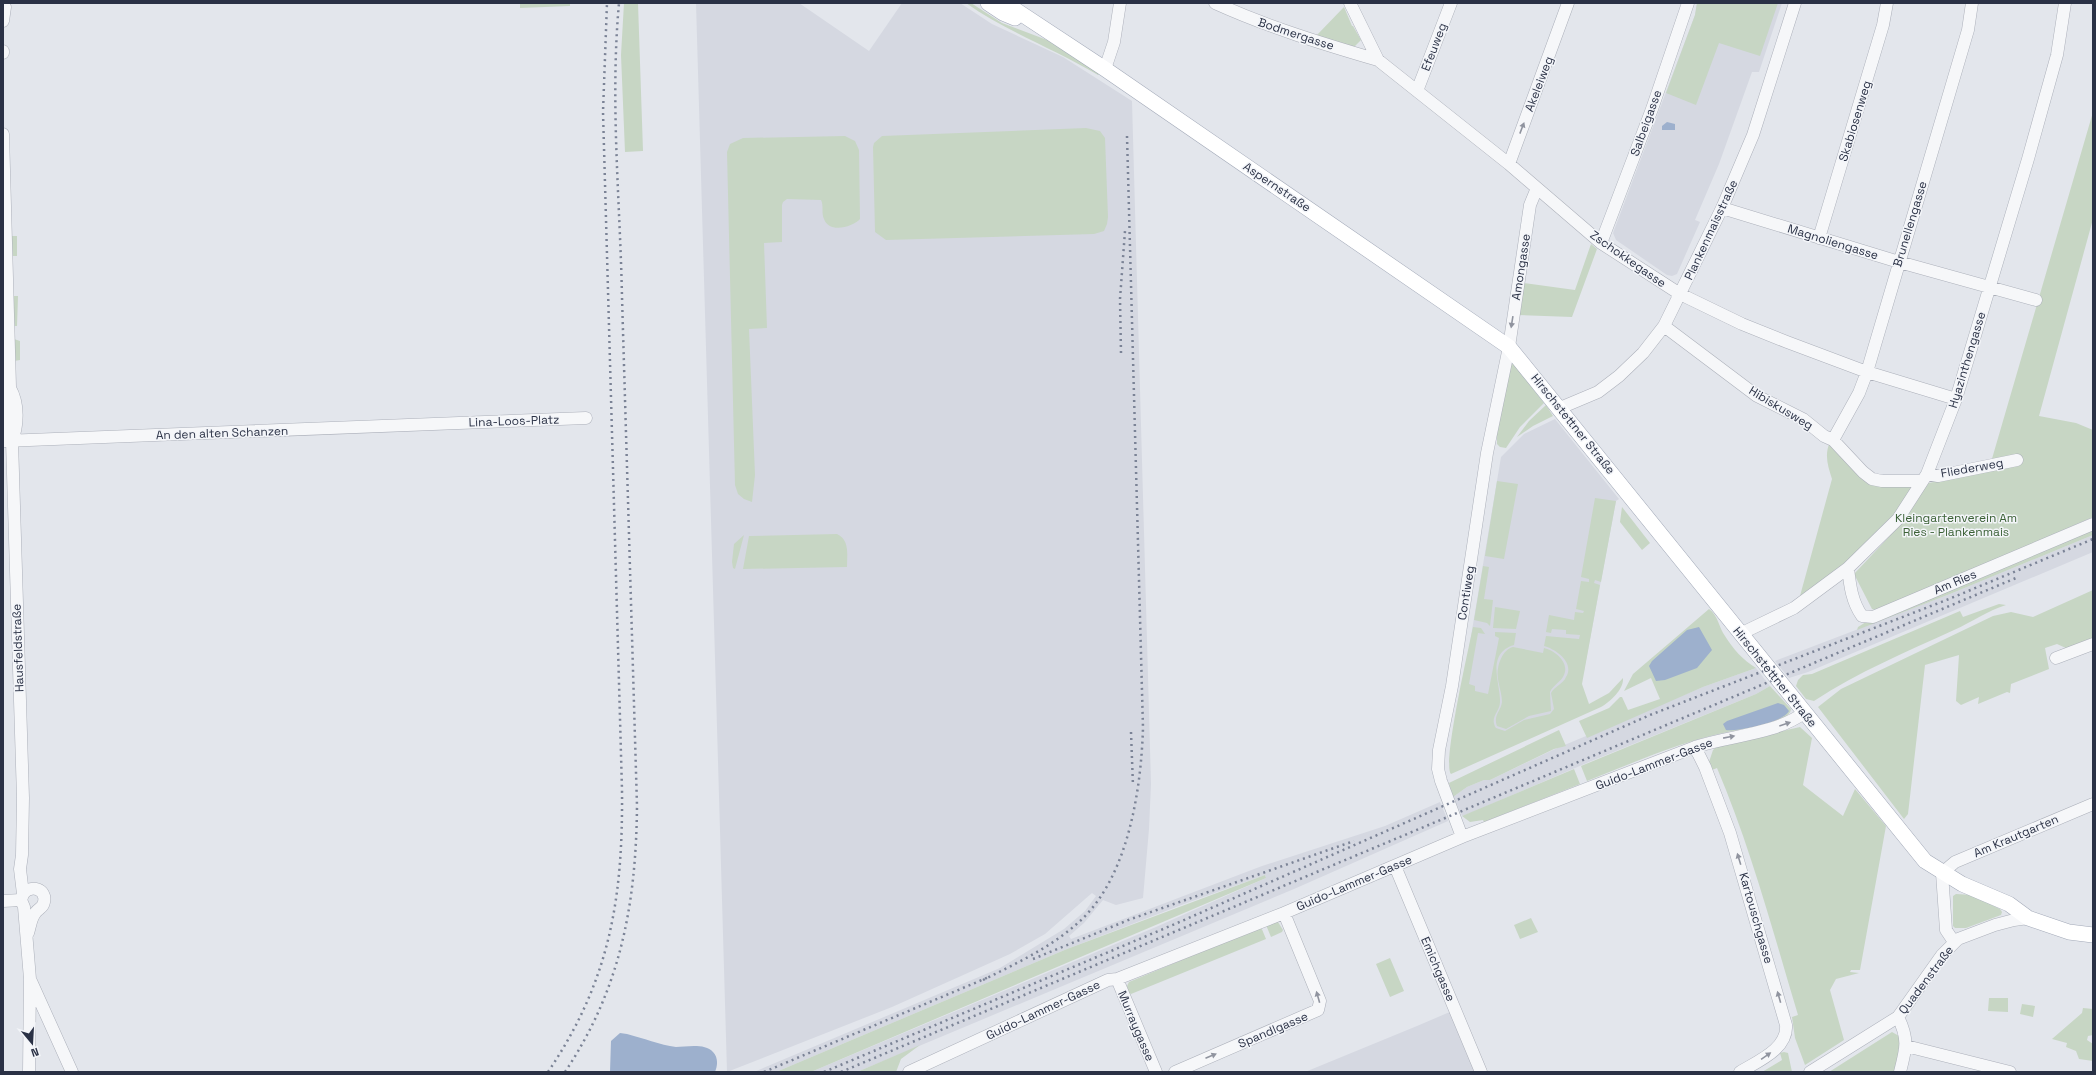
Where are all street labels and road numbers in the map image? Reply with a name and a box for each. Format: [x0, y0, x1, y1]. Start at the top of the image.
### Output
street label: Bodmergasse [1256, 14, 1336, 54]
street label: Efeuweg [1417, 21, 1451, 73]
street label: Akeleiweg [1521, 54, 1557, 114]
street label: Skabiosenweg [1835, 79, 1875, 163]
street label: Salbeigasse [1627, 88, 1665, 158]
street label: Aspernstraße [1240, 159, 1314, 215]
street label: Plankenmaisstraße [1681, 177, 1741, 283]
street label: Brunellengasse [1889, 179, 1931, 269]
street label: Magnoliengasse [1786, 221, 1880, 263]
street label: Zschokkegasse [1587, 227, 1669, 291]
street label: Amongasse [1508, 233, 1534, 301]
street label: Hyazinthengasse [1945, 310, 1989, 410]
street label: Hirschstettner Straße [1527, 370, 1619, 478]
street label: Hibiskusweg [1746, 383, 1816, 433]
street label: Lina-Loos-Platz [468, 411, 560, 431]
street label: An den alten Schanzen [155, 423, 289, 443]
street label: Fliederweg [1940, 455, 2004, 481]
street label: Contiweg [1454, 565, 1478, 621]
street label: Am Ries [1931, 566, 1979, 598]
street label: Hausfeldstraße [8, 603, 28, 693]
street label: Hirschstettner Straße [1729, 623, 1821, 731]
street label: Guido-Lammer-Gasse [1593, 734, 1715, 794]
street label: Am Krautgarten [1971, 811, 2061, 861]
street label: Guido-Lammer-Gasse [1294, 851, 1414, 915]
street label: Kartouschgasse [1735, 871, 1777, 965]
street label: Emichgasse [1417, 934, 1459, 1004]
street label: Quadenstraße [1895, 942, 1957, 1018]
street label: Guido-Lammer-Gasse [983, 976, 1103, 1044]
street label: Murraygasse [1114, 988, 1158, 1064]
street label: Spandlgasse [1236, 1008, 1310, 1052]

